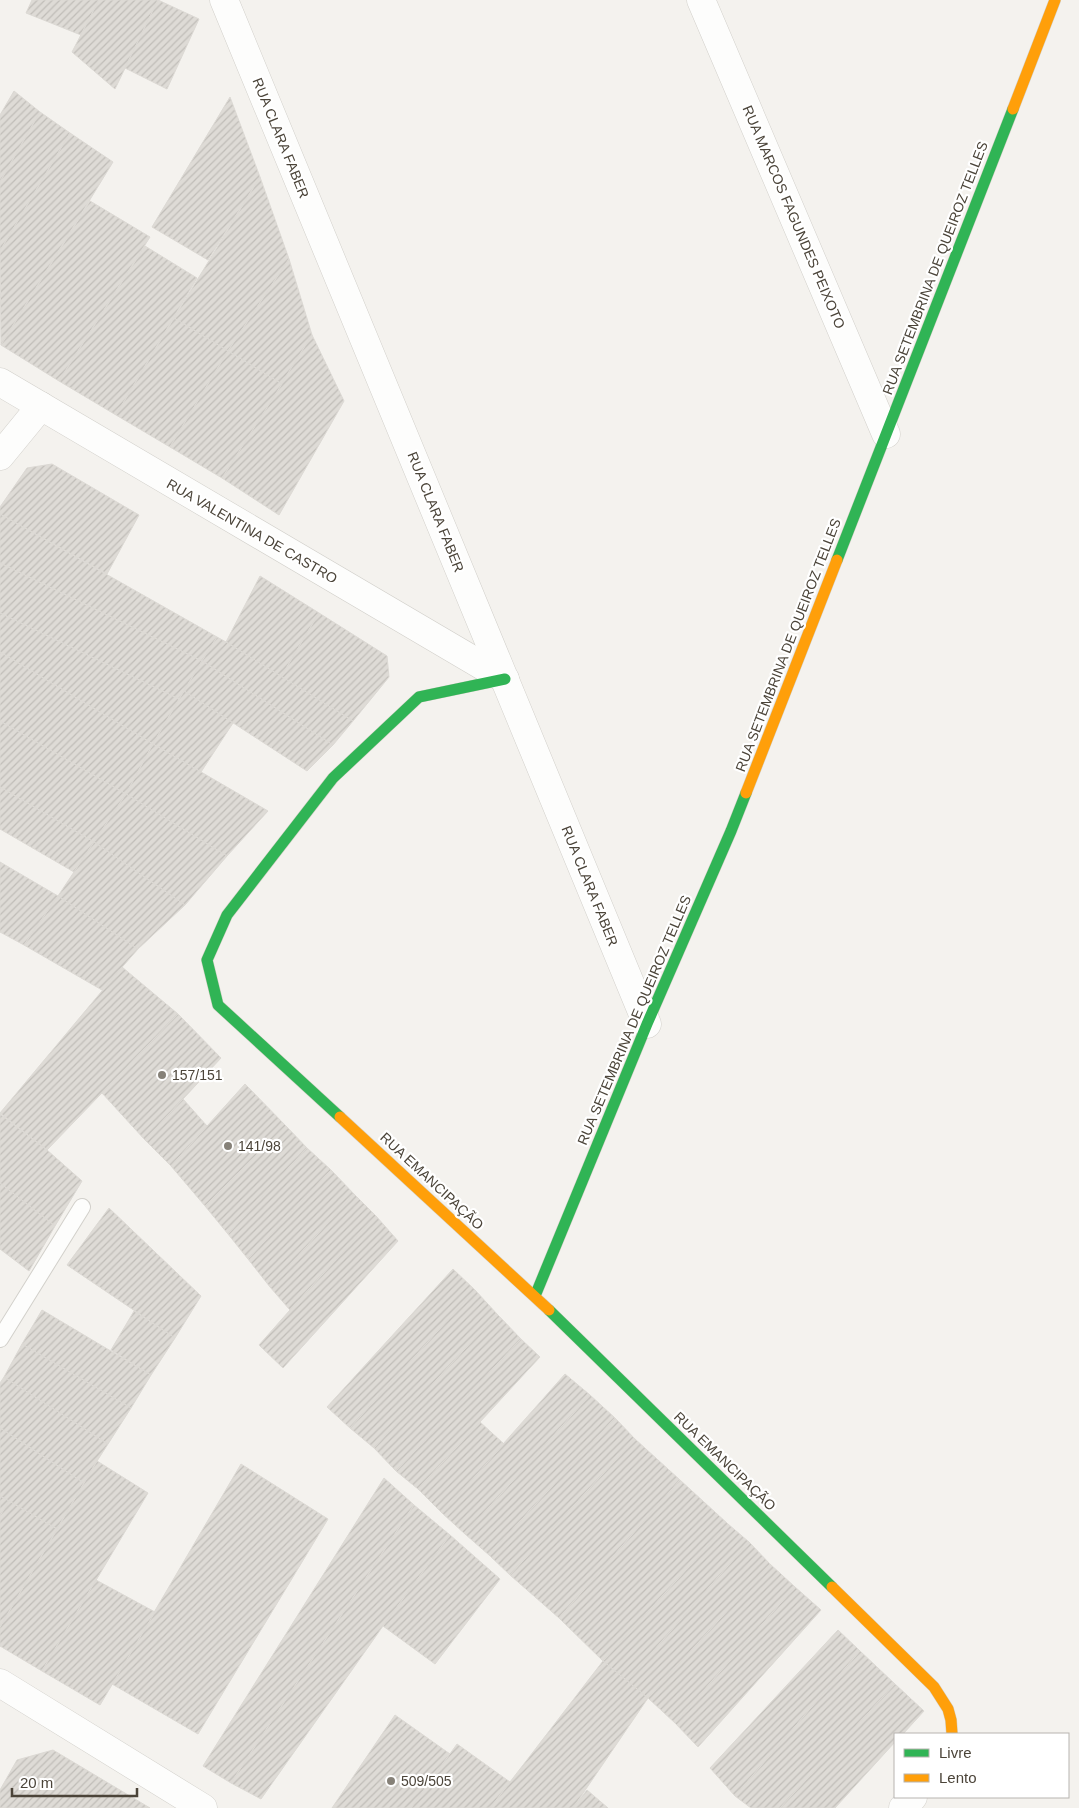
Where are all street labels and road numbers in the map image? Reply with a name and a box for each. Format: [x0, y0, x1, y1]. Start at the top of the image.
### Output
street label: RUA CLARA FABER [250, 75, 312, 201]
street label: RUA MARCOS FAGUNDES PEIXOTO [740, 103, 848, 331]
street label: RUA SETEMBRINA DE QUEIROZ TELLES [879, 139, 991, 397]
street label: RUA CLARA FABER [405, 449, 467, 575]
street label: RUA VALENTINA DE CASTRO [164, 476, 340, 587]
street label: RUA SETEMBRINA DE QUEIROZ TELLES [732, 516, 844, 774]
street label: RUA CLARA FABER [559, 823, 621, 949]
street label: RUA SETEMBRINA DE QUEIROZ TELLES [574, 893, 694, 1147]
street label: RUA EMANCIPAÇÃO [377, 1129, 487, 1233]
street label: RUA EMANCIPAÇÃO [671, 1408, 779, 1514]

